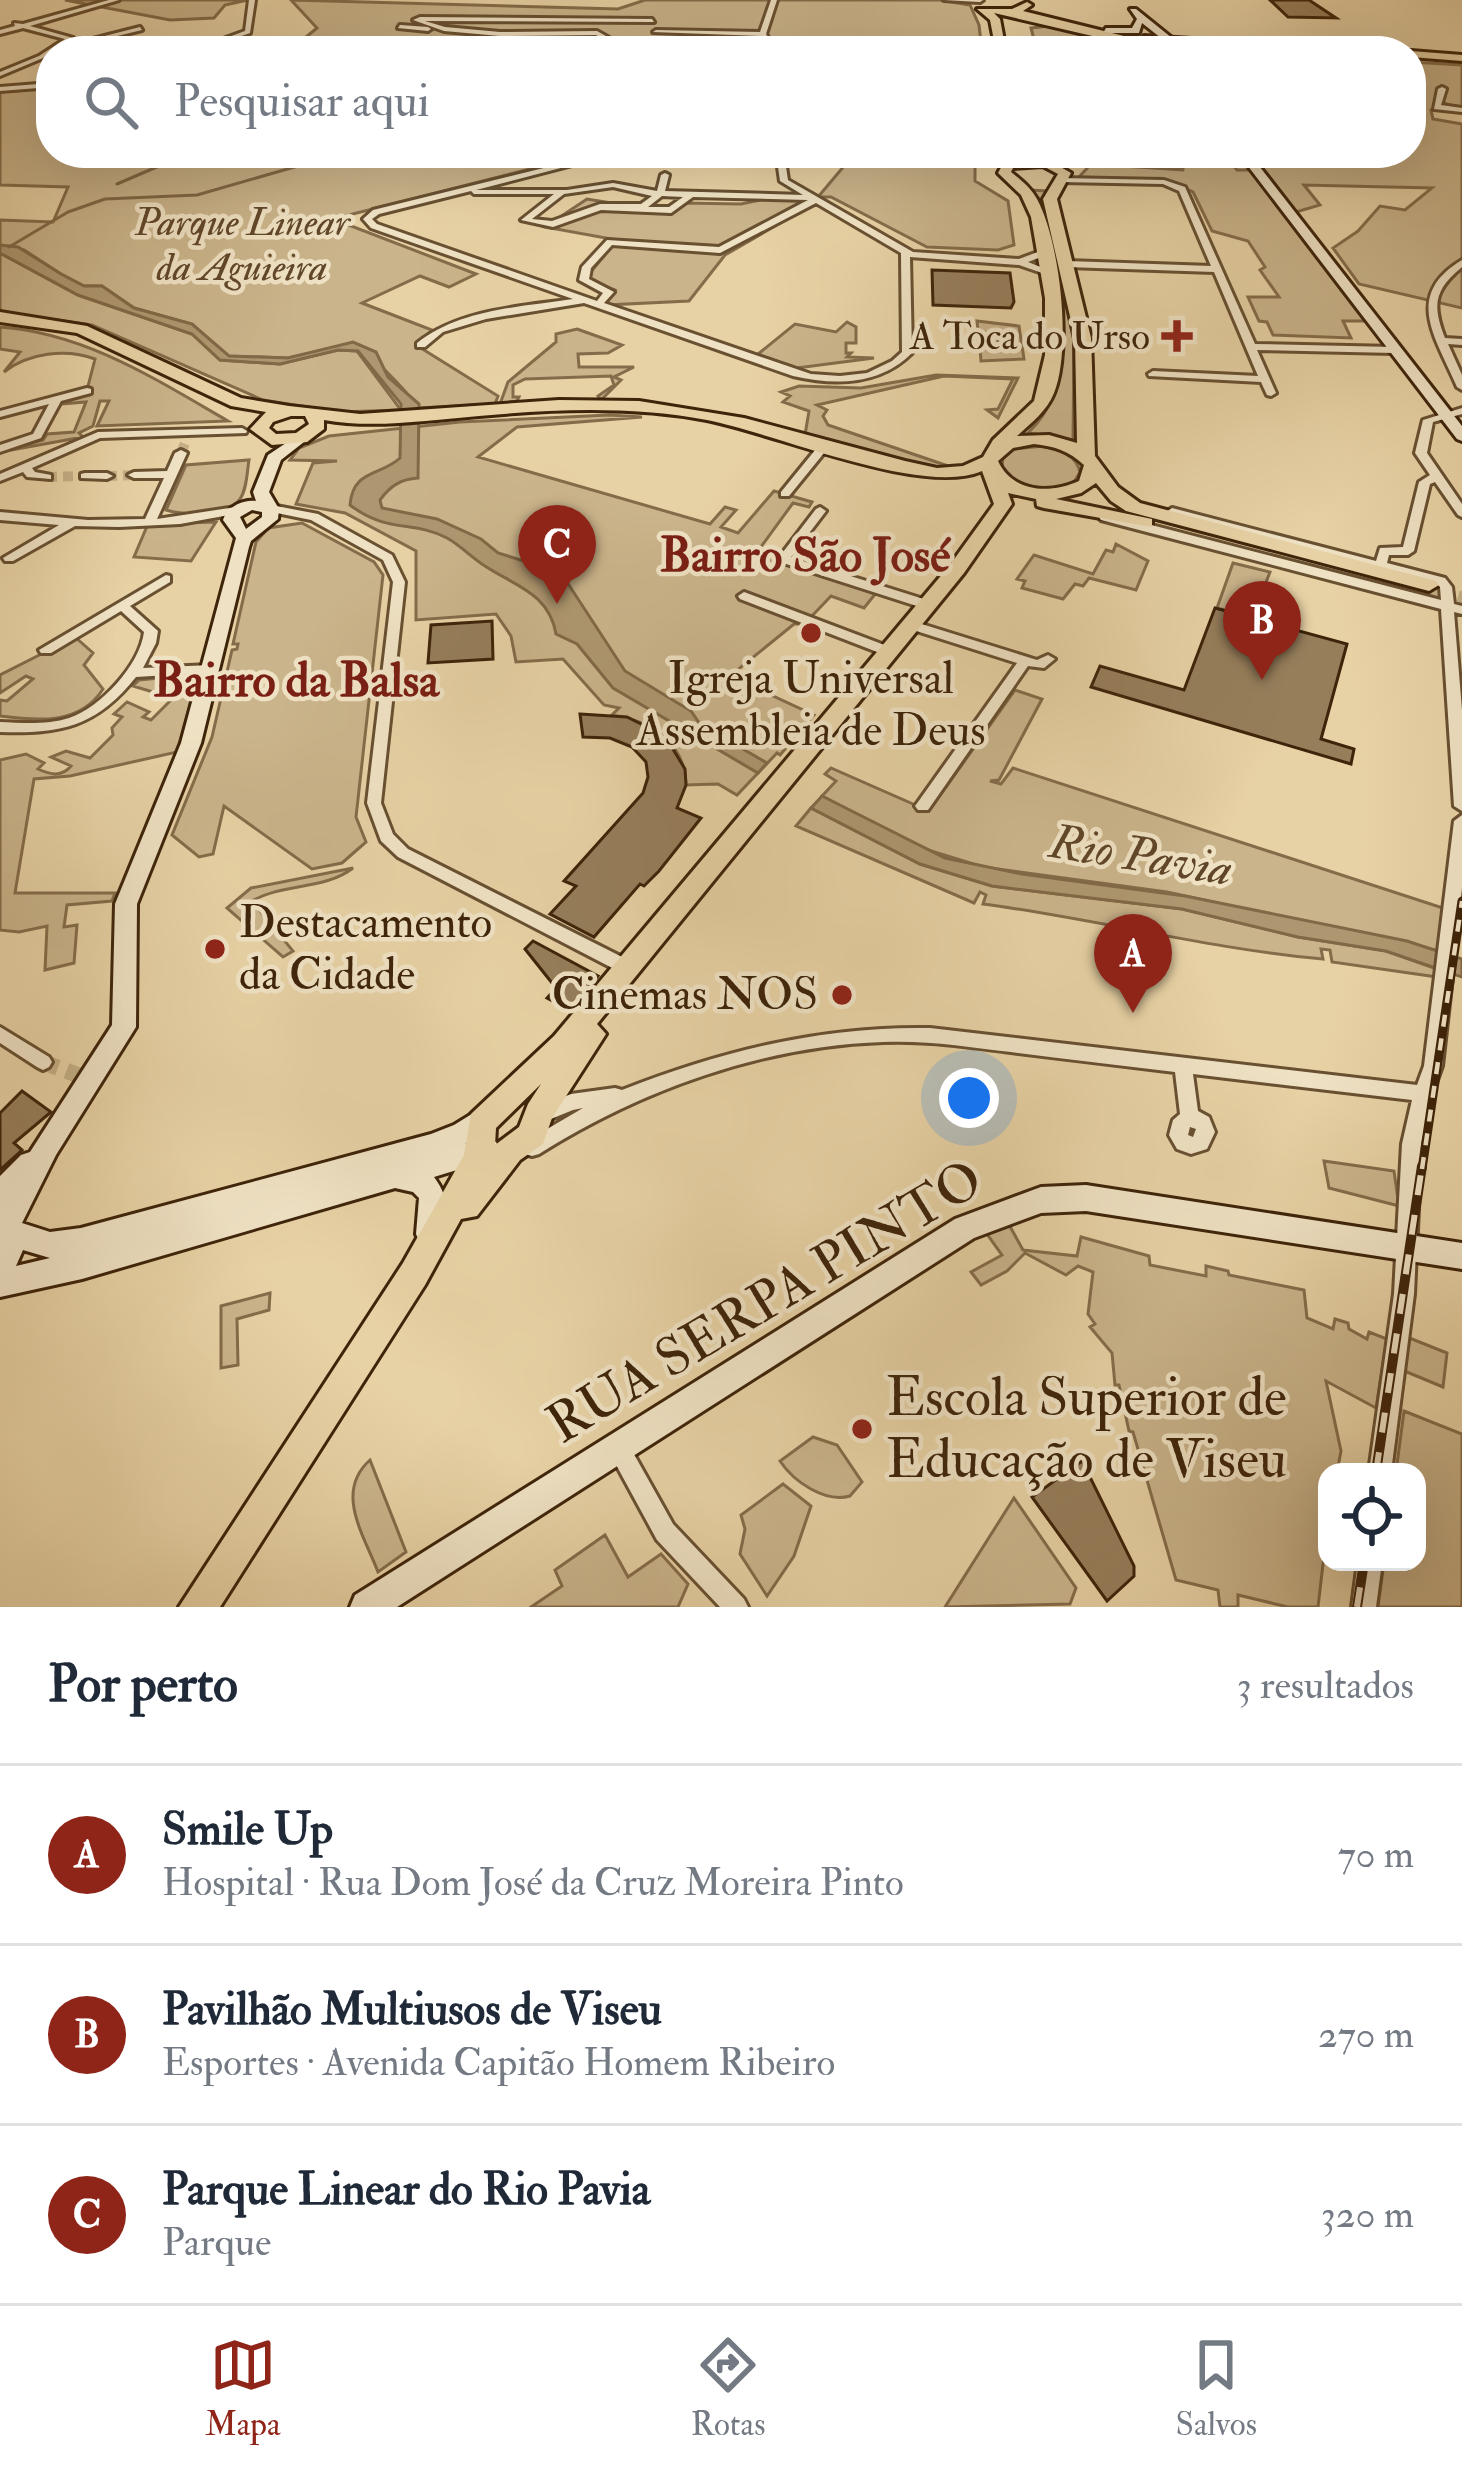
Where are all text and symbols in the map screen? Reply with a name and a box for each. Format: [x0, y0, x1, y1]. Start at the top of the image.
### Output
search box [36, 36, 1426, 168]
icon: search [78, 69, 144, 135]
text: Pesquisar aqui [174, 74, 430, 130]
park label: Parque Linear da Aguieira [133, 198, 352, 292]
place label: A Toca do Urso [909, 312, 1150, 361]
marker: A Toca do Urso [1161, 320, 1193, 352]
pin: C [518, 505, 596, 604]
district label: Bairro São José [660, 526, 951, 586]
pin: B [1223, 581, 1301, 680]
marker: Igreja Universal Assembleia de Deus [798, 620, 824, 646]
district label: Bairro da Balsa [153, 651, 440, 711]
place label: Igreja Universal Assembleia de Deus [635, 651, 986, 759]
water label: Rio Pavia [1044, 812, 1237, 900]
place label: Destacamento da Cidade [239, 895, 492, 1003]
pin: A [1094, 914, 1172, 1013]
marker: Destacamento da Cidade [202, 936, 228, 962]
place label: Cinemas NOS [552, 967, 818, 1023]
marker: Cinemas NOS [829, 982, 855, 1008]
your location [939, 1068, 999, 1128]
street label: RUA SERPA PINTO [535, 1145, 995, 1459]
place label: Escola Superior de Educação de Viseu [886, 1364, 1287, 1494]
marker: Escola Superior de Educação de Viseu [849, 1416, 875, 1442]
map controls [1318, 1463, 1426, 1571]
button: locate [1318, 1463, 1426, 1571]
text: Por perto [48, 1653, 238, 1717]
text: 3 resultados [1237, 1661, 1414, 1710]
text: Smile Up [162, 1802, 333, 1858]
text: A [75, 1830, 99, 1879]
text: 70 m [1338, 1830, 1414, 1879]
text: Hospital · Rua Dom José da Cruz Moreira Pinto [162, 1858, 904, 1907]
text: Pavilhão Multiusos de Viseu [162, 1982, 662, 2038]
text: B [74, 2010, 100, 2059]
text: 270 m [1318, 2010, 1414, 2059]
text: Esportes · Avenida Capitão Homem Ribeiro [162, 2038, 835, 2087]
text: Parque Linear do Rio Pavia [162, 2162, 650, 2218]
text: C [73, 2190, 101, 2239]
text: 320 m [1321, 2190, 1414, 2239]
text: Parque [162, 2218, 271, 2267]
tab: Mapa [205, 2332, 281, 2445]
tab: Rotas [691, 2332, 765, 2445]
tab: Salvos [1176, 2332, 1257, 2445]

